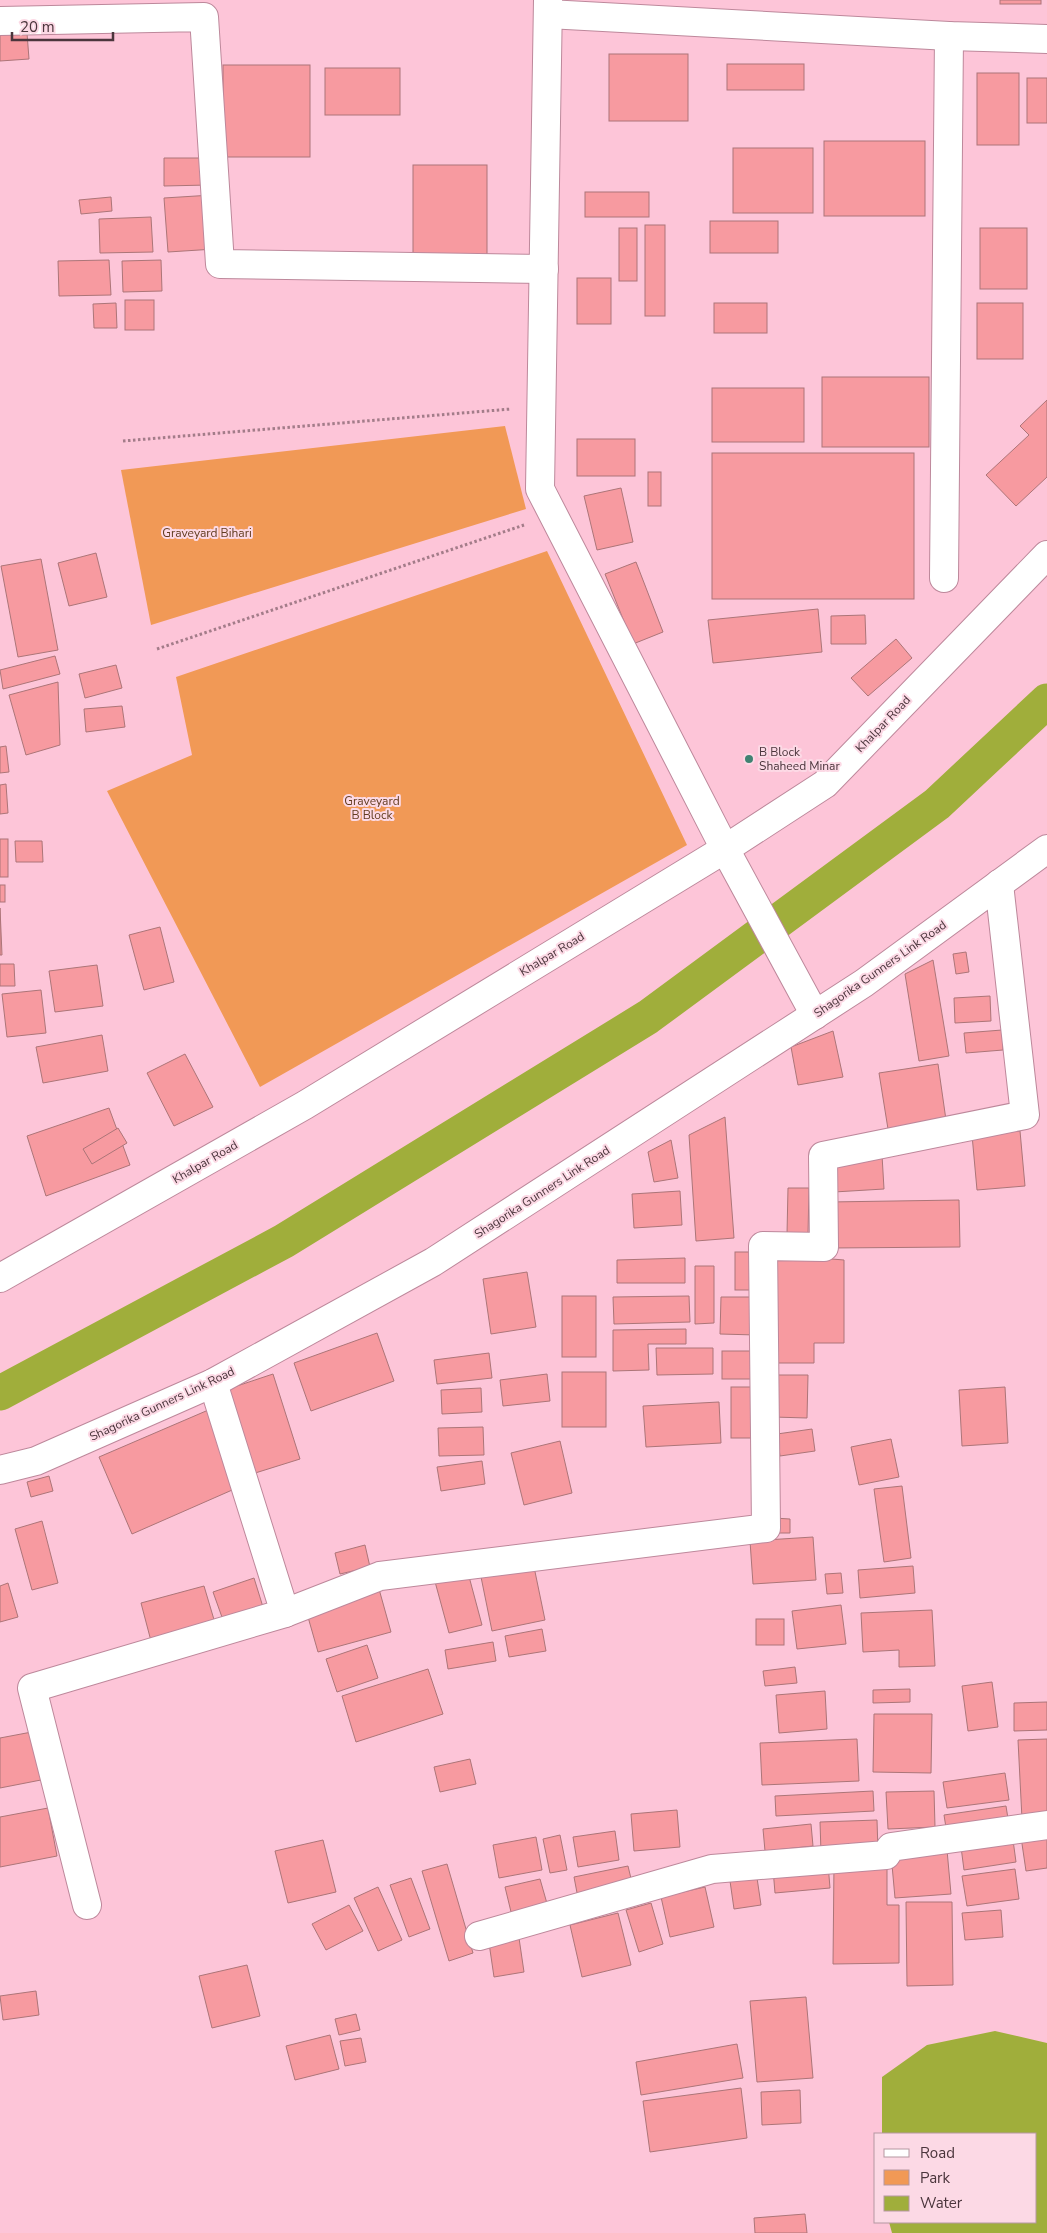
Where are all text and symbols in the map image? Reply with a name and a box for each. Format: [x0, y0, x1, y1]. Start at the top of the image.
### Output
scale bar [12, 10, 114, 42]
text: 20 m [20, 17, 55, 37]
park label: Graveyard Bihari [162, 525, 252, 541]
street label: Khalpar Road [852, 692, 914, 756]
place label: B Block Shaheed Minar [759, 744, 840, 774]
marker: B Block Shaheed Minar [743, 753, 755, 765]
park label: Graveyard B Block [344, 793, 400, 823]
street label: Shagorika Gunners Link Road [811, 917, 949, 1021]
street label: Khalpar Road [517, 928, 587, 980]
street label: Khalpar Road [169, 1137, 241, 1187]
street label: Shagorika Gunners Link Road [471, 1142, 613, 1242]
street label: Shagorika Gunners Link Road [87, 1363, 237, 1445]
legend [874, 2133, 1037, 2223]
text: Road [920, 2143, 955, 2163]
text: Park [920, 2168, 950, 2188]
text: Water [920, 2193, 963, 2213]

